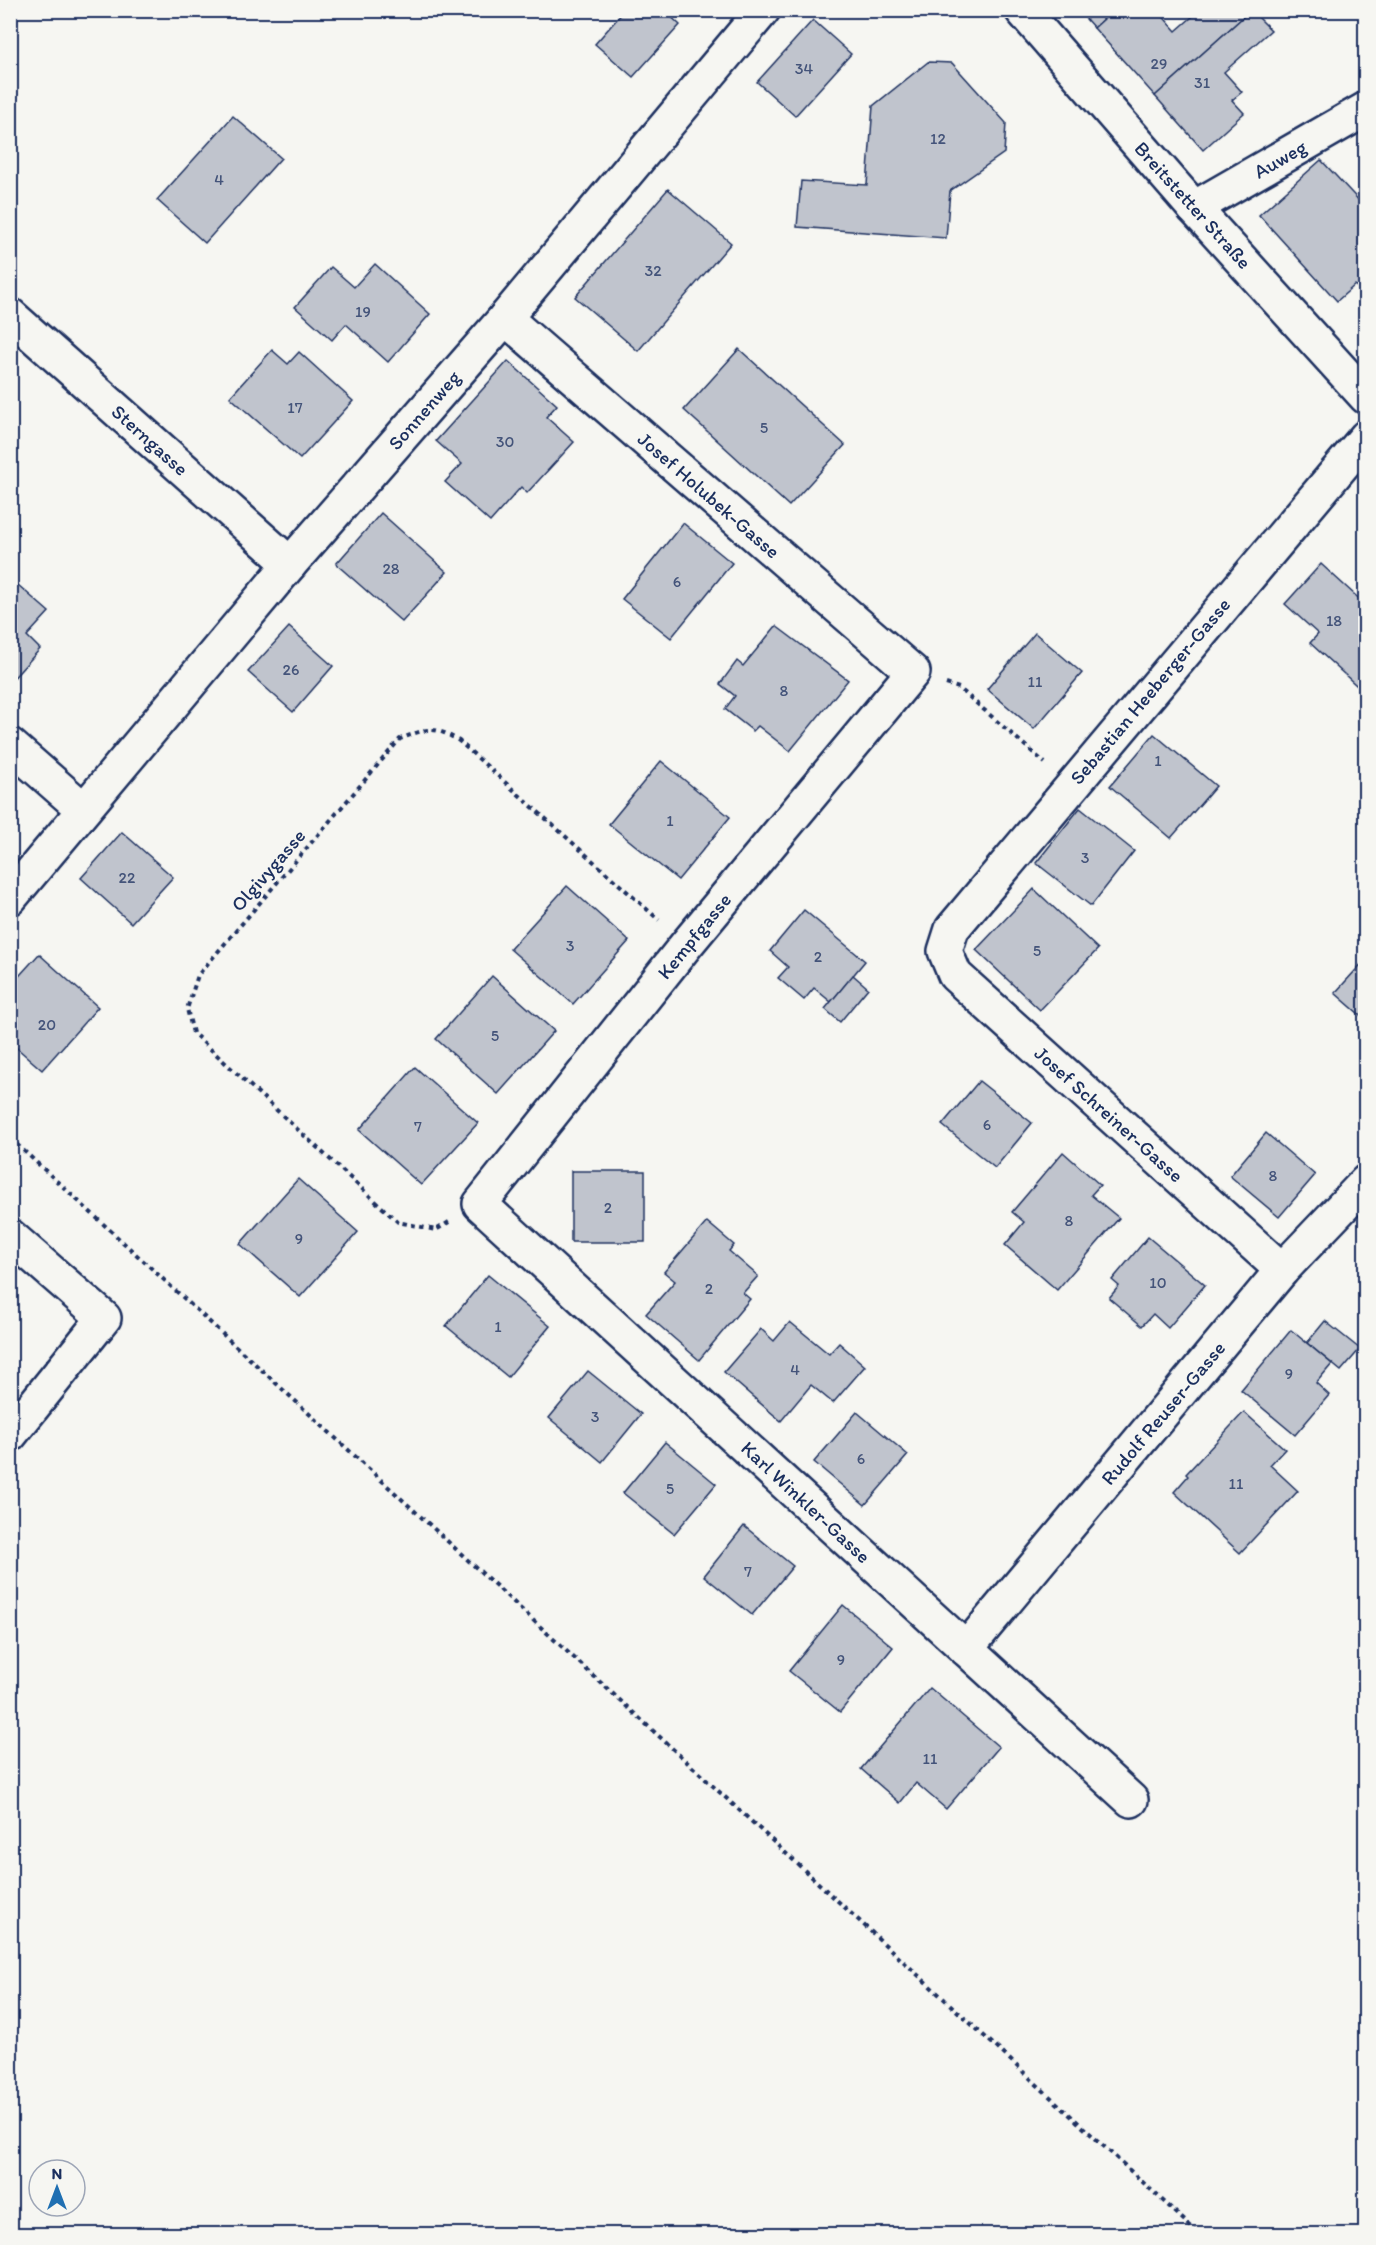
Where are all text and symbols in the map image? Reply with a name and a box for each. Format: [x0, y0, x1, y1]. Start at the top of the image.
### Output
house number: 29 [1151, 54, 1167, 73]
house number: 34 [795, 59, 814, 78]
house number: 31 [1194, 73, 1211, 92]
house number: 12 [930, 129, 947, 148]
street label: Auweg [1249, 134, 1311, 184]
street label: Breitstetter Straße [1129, 136, 1257, 274]
house number: 4 [214, 170, 224, 189]
house number: 32 [644, 261, 662, 280]
house number: 19 [355, 302, 371, 321]
street label: Sonnenweg [383, 365, 466, 455]
house number: 17 [287, 398, 303, 417]
street label: Sterngasse [107, 399, 193, 481]
house number: 5 [760, 418, 768, 437]
street label: Josef Holubek-Gasse [633, 427, 785, 563]
house number: 30 [496, 432, 514, 451]
house number: 28 [382, 559, 400, 578]
house number: 6 [673, 572, 681, 591]
street label: Sebastian Heeberger-Gasse [1065, 593, 1235, 789]
house number: 18 [1326, 611, 1342, 630]
house number: 26 [283, 660, 299, 679]
house number: 11 [1028, 672, 1043, 691]
house number: 8 [780, 681, 789, 700]
house number: 1 [1154, 751, 1162, 770]
house number: 1 [666, 811, 674, 830]
street label: Olgivygasse [226, 824, 310, 916]
house number: 3 [1081, 848, 1090, 867]
house number: 22 [119, 868, 136, 887]
street label: Kempfgasse [652, 888, 736, 984]
house number: 3 [566, 936, 575, 955]
house number: 5 [1033, 941, 1041, 960]
house number: 2 [814, 947, 823, 966]
house number: 20 [38, 1015, 56, 1034]
house number: 5 [491, 1026, 499, 1045]
street label: Josef Schreiner-Gasse [1030, 1041, 1188, 1187]
house number: 6 [983, 1115, 991, 1134]
house number: 7 [414, 1117, 422, 1136]
house number: 8 [1269, 1166, 1278, 1185]
house number: 2 [604, 1198, 613, 1217]
house number: 8 [1065, 1211, 1074, 1230]
house number: 9 [295, 1229, 303, 1248]
house number: 10 [1149, 1273, 1167, 1292]
house number: 2 [705, 1279, 714, 1298]
house number: 1 [494, 1317, 502, 1336]
street label: Rudolf Reuser-Gasse [1096, 1336, 1230, 1490]
house number: 4 [790, 1360, 800, 1379]
house number: 9 [1285, 1364, 1293, 1383]
house number: 3 [591, 1407, 600, 1426]
street label: Karl Winkler-Gasse [736, 1436, 876, 1568]
house number: 6 [857, 1449, 865, 1468]
house number: 11 [1229, 1474, 1244, 1493]
house number: 5 [666, 1479, 674, 1498]
house number: 7 [744, 1562, 752, 1581]
house number: 9 [837, 1650, 845, 1669]
house number: 11 [923, 1749, 938, 1768]
north arrow [27, 2158, 87, 2218]
text: N [52, 2164, 62, 2183]

